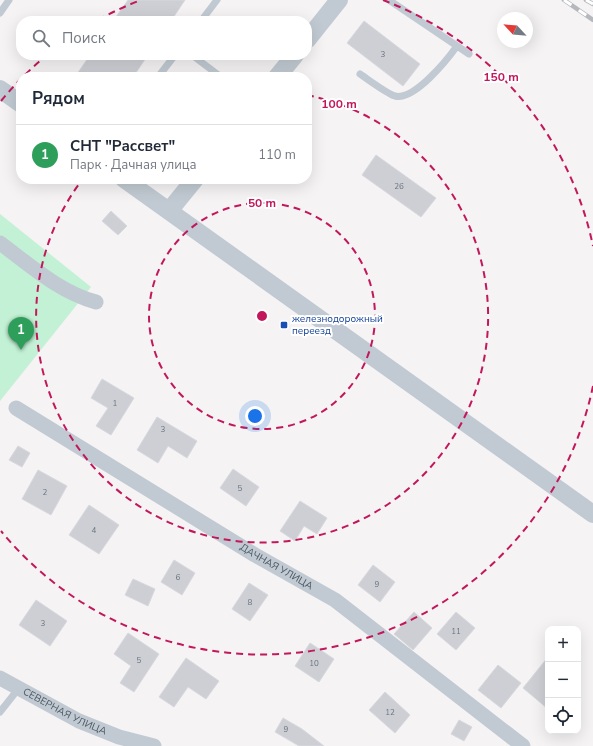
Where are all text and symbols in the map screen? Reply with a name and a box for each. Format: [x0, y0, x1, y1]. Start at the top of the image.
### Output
north arrow [497, 12, 533, 48]
search box [16, 16, 312, 60]
icon: search [30, 27, 52, 49]
text: Поиск [62, 28, 106, 48]
house number: 3 [381, 49, 386, 60]
text: 150 m [483, 69, 519, 85]
text: Рядом [32, 87, 85, 110]
text: 100 m [321, 96, 357, 112]
text: СНТ "Рассвет" [70, 136, 175, 156]
text: 1 [41, 146, 49, 164]
text: 110 m [258, 146, 296, 164]
text: Парк · Дачная улица [70, 156, 197, 174]
house number: 26 [394, 181, 404, 192]
text: 50 m [248, 195, 276, 211]
centre of rings [255, 309, 269, 323]
place label: железнодорожный переезд [292, 312, 383, 338]
pin: 1 [8, 317, 34, 350]
marker: железнодорожный переезд [279, 320, 289, 330]
house number: 1 [113, 398, 118, 409]
your location [245, 406, 265, 426]
house number: 3 [161, 424, 166, 435]
house number: 5 [238, 483, 243, 494]
house number: 2 [43, 487, 48, 498]
house number: 4 [92, 525, 97, 536]
street label: ДАЧНАЯ УЛИЦА [237, 540, 316, 594]
house number: 6 [176, 572, 181, 583]
house number: 9 [375, 579, 380, 590]
house number: 8 [248, 597, 253, 608]
house number: 3 [41, 618, 46, 629]
house number: 11 [451, 626, 461, 637]
map controls [545, 626, 581, 734]
button: + [545, 626, 581, 662]
house number: 5 [137, 655, 142, 666]
house number: 10 [309, 658, 319, 669]
button: − [545, 662, 581, 698]
street label: СЕВЕРНАЯ УЛИЦА [20, 685, 109, 739]
button: locate [545, 698, 581, 734]
house number: 12 [385, 707, 395, 718]
house number: 9 [284, 724, 289, 735]

